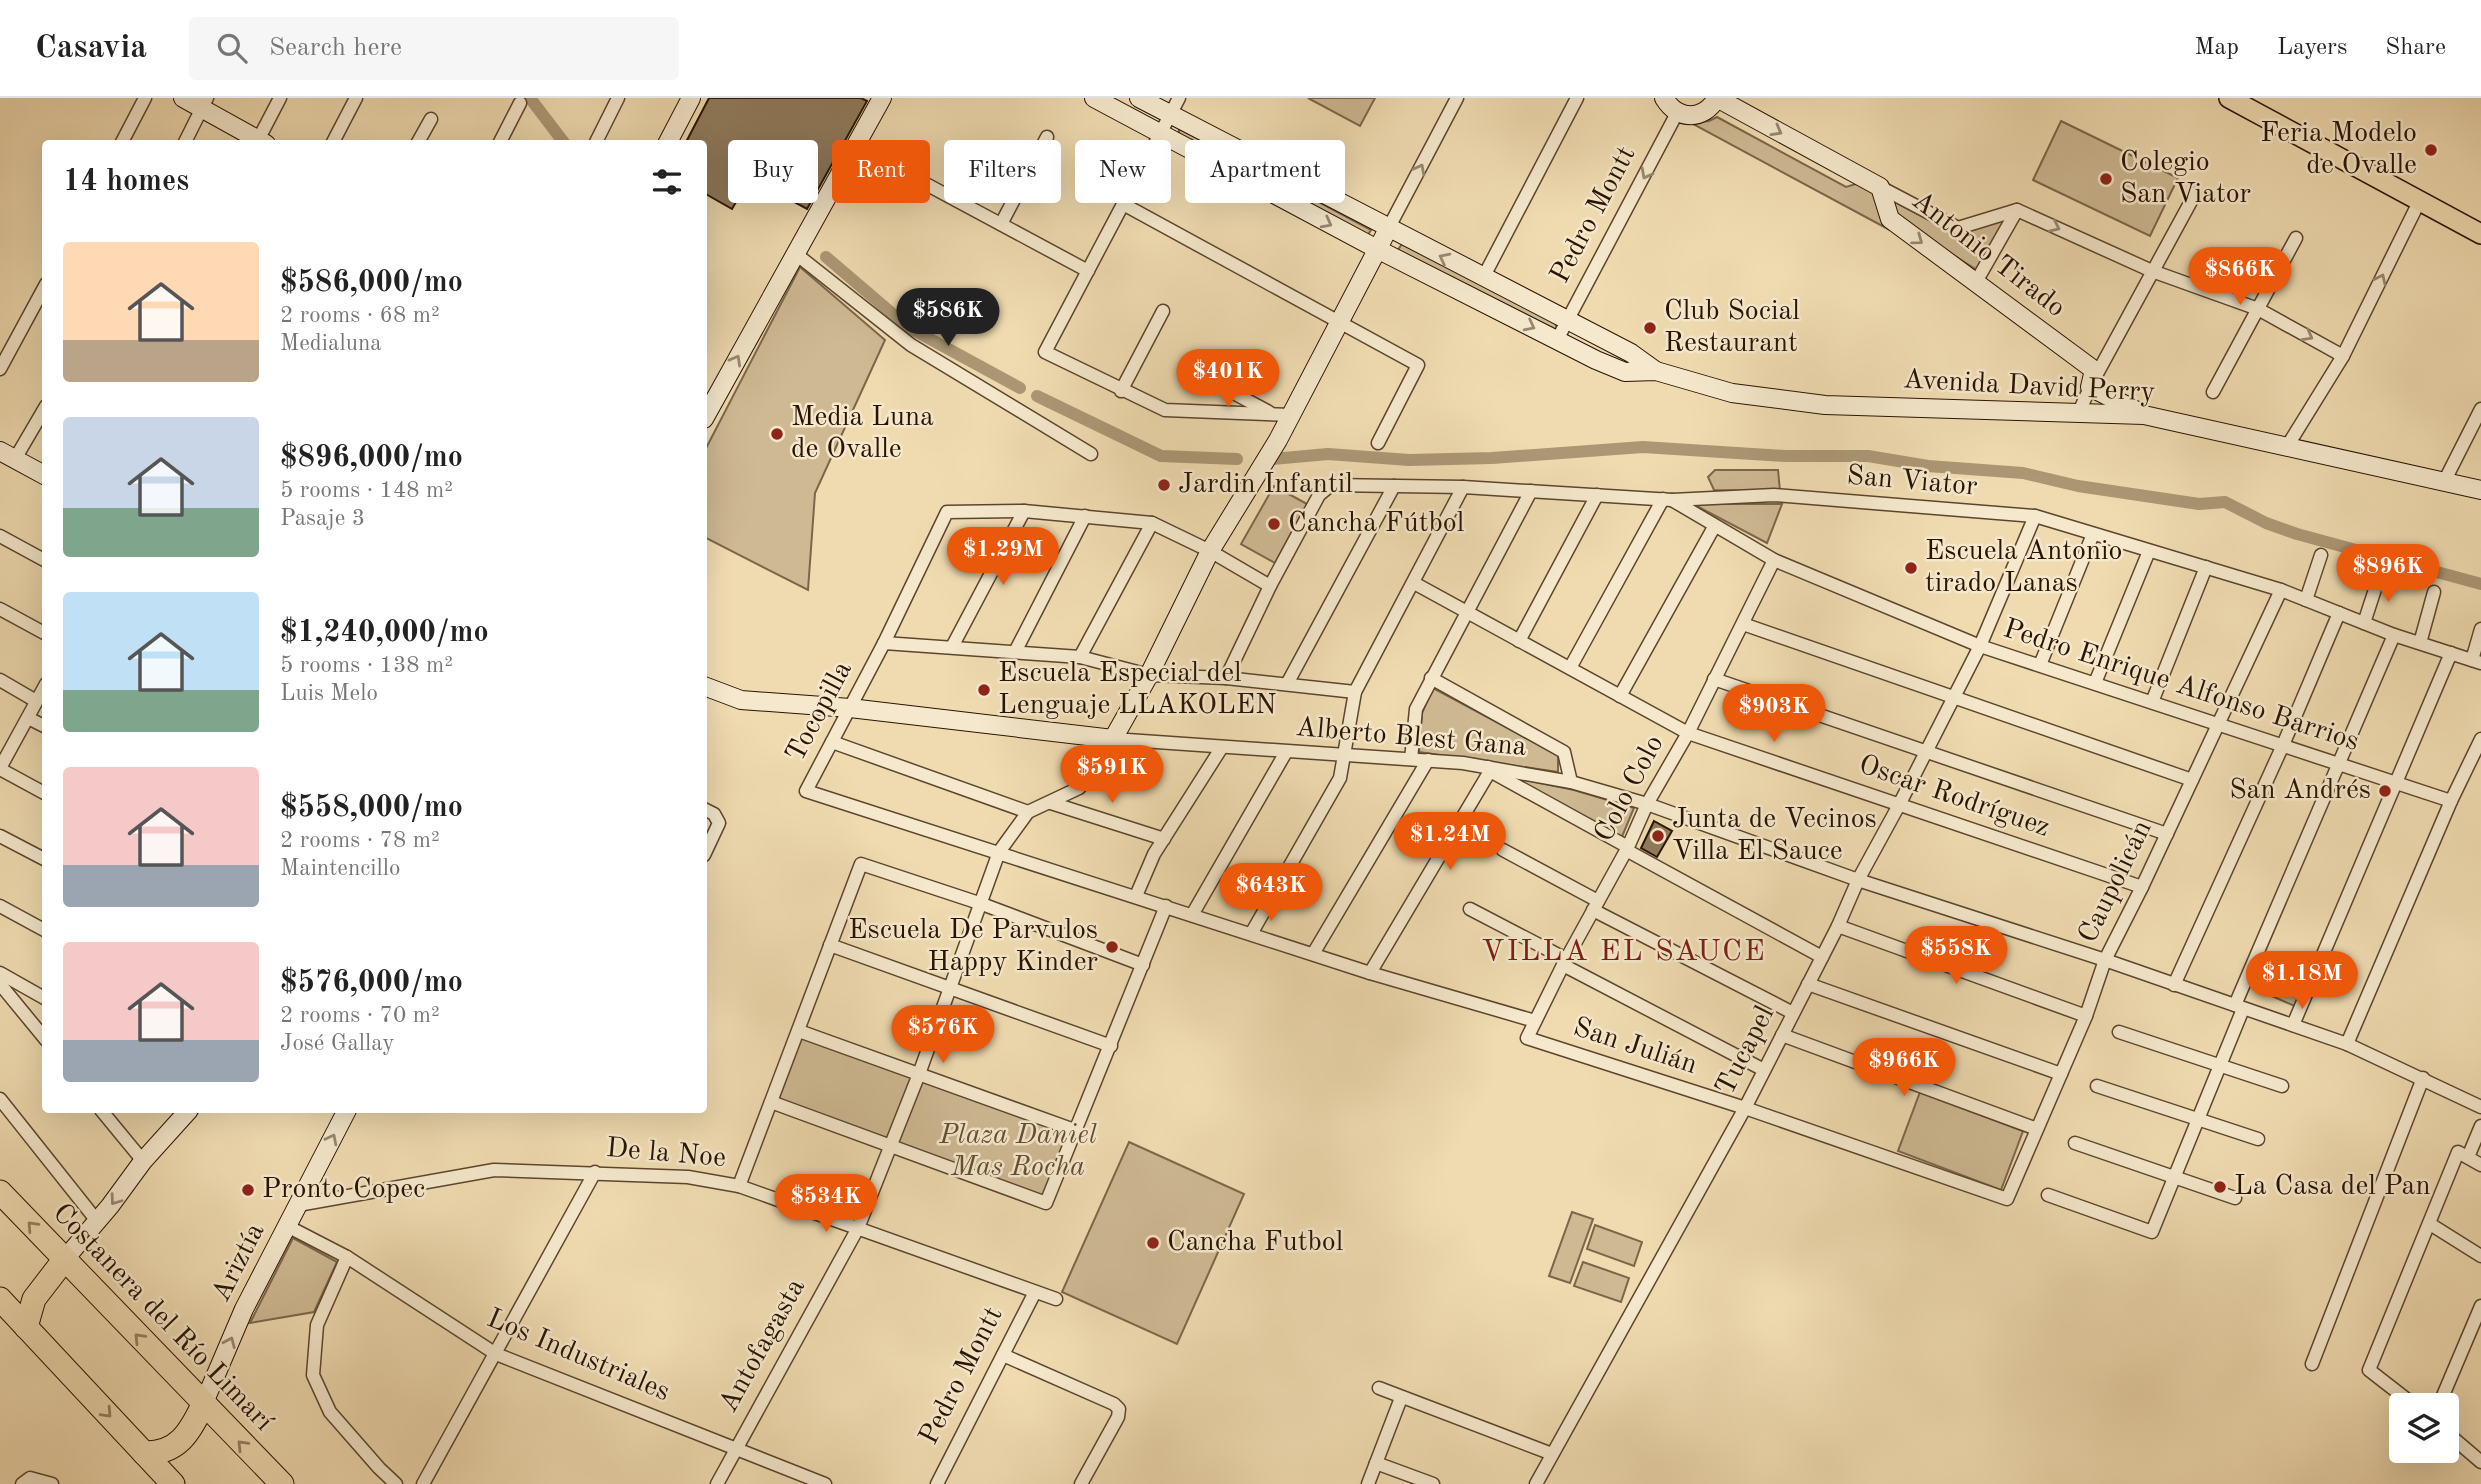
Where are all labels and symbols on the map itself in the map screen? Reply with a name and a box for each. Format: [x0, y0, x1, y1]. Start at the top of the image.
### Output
place label: Feria Modelo de Ovalle [2260, 120, 2417, 180]
one-way arrow [1770, 123, 1783, 136]
street label: Pedro Montt [1546, 142, 1642, 288]
marker: Feria Modelo de Ovalle [2423, 142, 2439, 158]
place label: Colegio San Viator [2120, 149, 2251, 209]
one-way arrow [1411, 164, 1425, 176]
one-way arrow [1640, 167, 1654, 179]
marker: Colegio San Viator [2098, 171, 2114, 187]
street label: Antonio Tirado [1906, 187, 2070, 323]
one-way arrow [1320, 214, 1333, 228]
one-way arrow [2047, 219, 2060, 233]
one-way arrow [1911, 232, 1923, 244]
pin: $866K [2191, 248, 2289, 307]
one-way arrow [1439, 253, 1451, 266]
one-way arrow [2373, 274, 2387, 286]
pin: $586K [899, 288, 997, 348]
place label: Club Social Restaurant [1664, 298, 1800, 358]
one-way arrow [1523, 318, 1535, 332]
marker: Club Social Restaurant [1642, 320, 1658, 336]
one-way arrow [2301, 328, 2313, 341]
pin: $401K [1179, 350, 1277, 409]
one-way arrow [728, 354, 741, 367]
street label: Avenida David Perry [1902, 366, 2156, 408]
place label: Media Luna de Ovalle [791, 404, 934, 464]
marker: Media Luna de Ovalle [769, 426, 785, 442]
street label: San Viator [1845, 462, 1979, 502]
place label: Jardin Infantil [1178, 471, 1353, 499]
marker: Jardin Infantil [1156, 477, 1172, 493]
place label: Cancha Fútbol [1288, 510, 1464, 538]
marker: Cancha Fútbol [1266, 516, 1282, 532]
pin: $1.29M [946, 528, 1060, 587]
place label: Escuela Antonio tirado Lanas [1925, 538, 2123, 598]
pin: $896K [2339, 545, 2437, 604]
marker: Escuela Antonio tirado Lanas [1903, 560, 1919, 576]
street label: Pedro Enrique Alfonso Barrios [2000, 615, 2362, 757]
street label: Tocopilla [782, 657, 858, 767]
place label: Escuela Especial del Lenguaje LLAKOLEN [998, 660, 1277, 720]
marker: Escuela Especial del Lenguaje LLAKOLEN [976, 682, 992, 698]
pin: $903K [1725, 684, 1823, 744]
street label: Alberto Blest Gana [1294, 714, 1528, 762]
street label: Colo Colo [1590, 731, 1670, 847]
pin: $591K [1063, 746, 1161, 805]
street label: Oscar Rodríguez [1855, 751, 2053, 843]
place label: San Andrés [2229, 777, 2371, 805]
marker: San Andrés [2377, 783, 2393, 799]
place label: Junta de Vecinos Villa El Sauce [1672, 806, 1877, 866]
pin: $1.24M [1393, 812, 1507, 872]
street label: Caupolicán [2074, 816, 2158, 948]
marker: Junta de Vecinos Villa El Sauce [1650, 828, 1666, 844]
pin: $643K [1222, 864, 1320, 923]
place label: Escuela De Parvulos Happy Kinder [848, 917, 1098, 977]
pin: $558K [1907, 926, 2005, 986]
district label: VILLA EL SAUCE [1481, 937, 1767, 967]
marker: Escuela De Parvulos Happy Kinder [1104, 939, 1120, 955]
pin: $1.18M [2245, 951, 2359, 1011]
street label: Tucapel [1712, 1002, 1780, 1100]
pin: $576K [894, 1006, 992, 1065]
street label: San Julián [1570, 1014, 1700, 1080]
pin: $966K [1855, 1038, 1953, 1098]
park label: Plaza Daniel Mas Rocha [938, 1122, 1097, 1182]
one-way arrow [323, 1134, 337, 1146]
street label: De la Noe [605, 1135, 727, 1173]
place label: La Casa del Pan [2234, 1173, 2431, 1201]
pin: $534K [777, 1174, 875, 1234]
place label: Pronto Copec [262, 1176, 425, 1204]
marker: La Casa del Pan [2212, 1179, 2228, 1195]
marker: Pronto Copec [240, 1182, 256, 1198]
one-way arrow [110, 1192, 123, 1205]
street label: Costanera del Río Limarí [47, 1199, 278, 1437]
street label: Ariztía [207, 1219, 271, 1307]
one-way arrow [28, 1221, 40, 1234]
place label: Cancha Futbol [1167, 1229, 1343, 1257]
marker: Cancha Futbol [1145, 1235, 1161, 1251]
street label: Antofagasta [715, 1274, 811, 1418]
street label: Pedro Montt [915, 1303, 1009, 1449]
street label: Los Industriales [482, 1305, 674, 1407]
one-way arrow [134, 1333, 147, 1346]
one-way arrow [222, 1337, 236, 1349]
one-way arrow [98, 1405, 111, 1418]
one-way arrow [237, 1440, 250, 1453]

